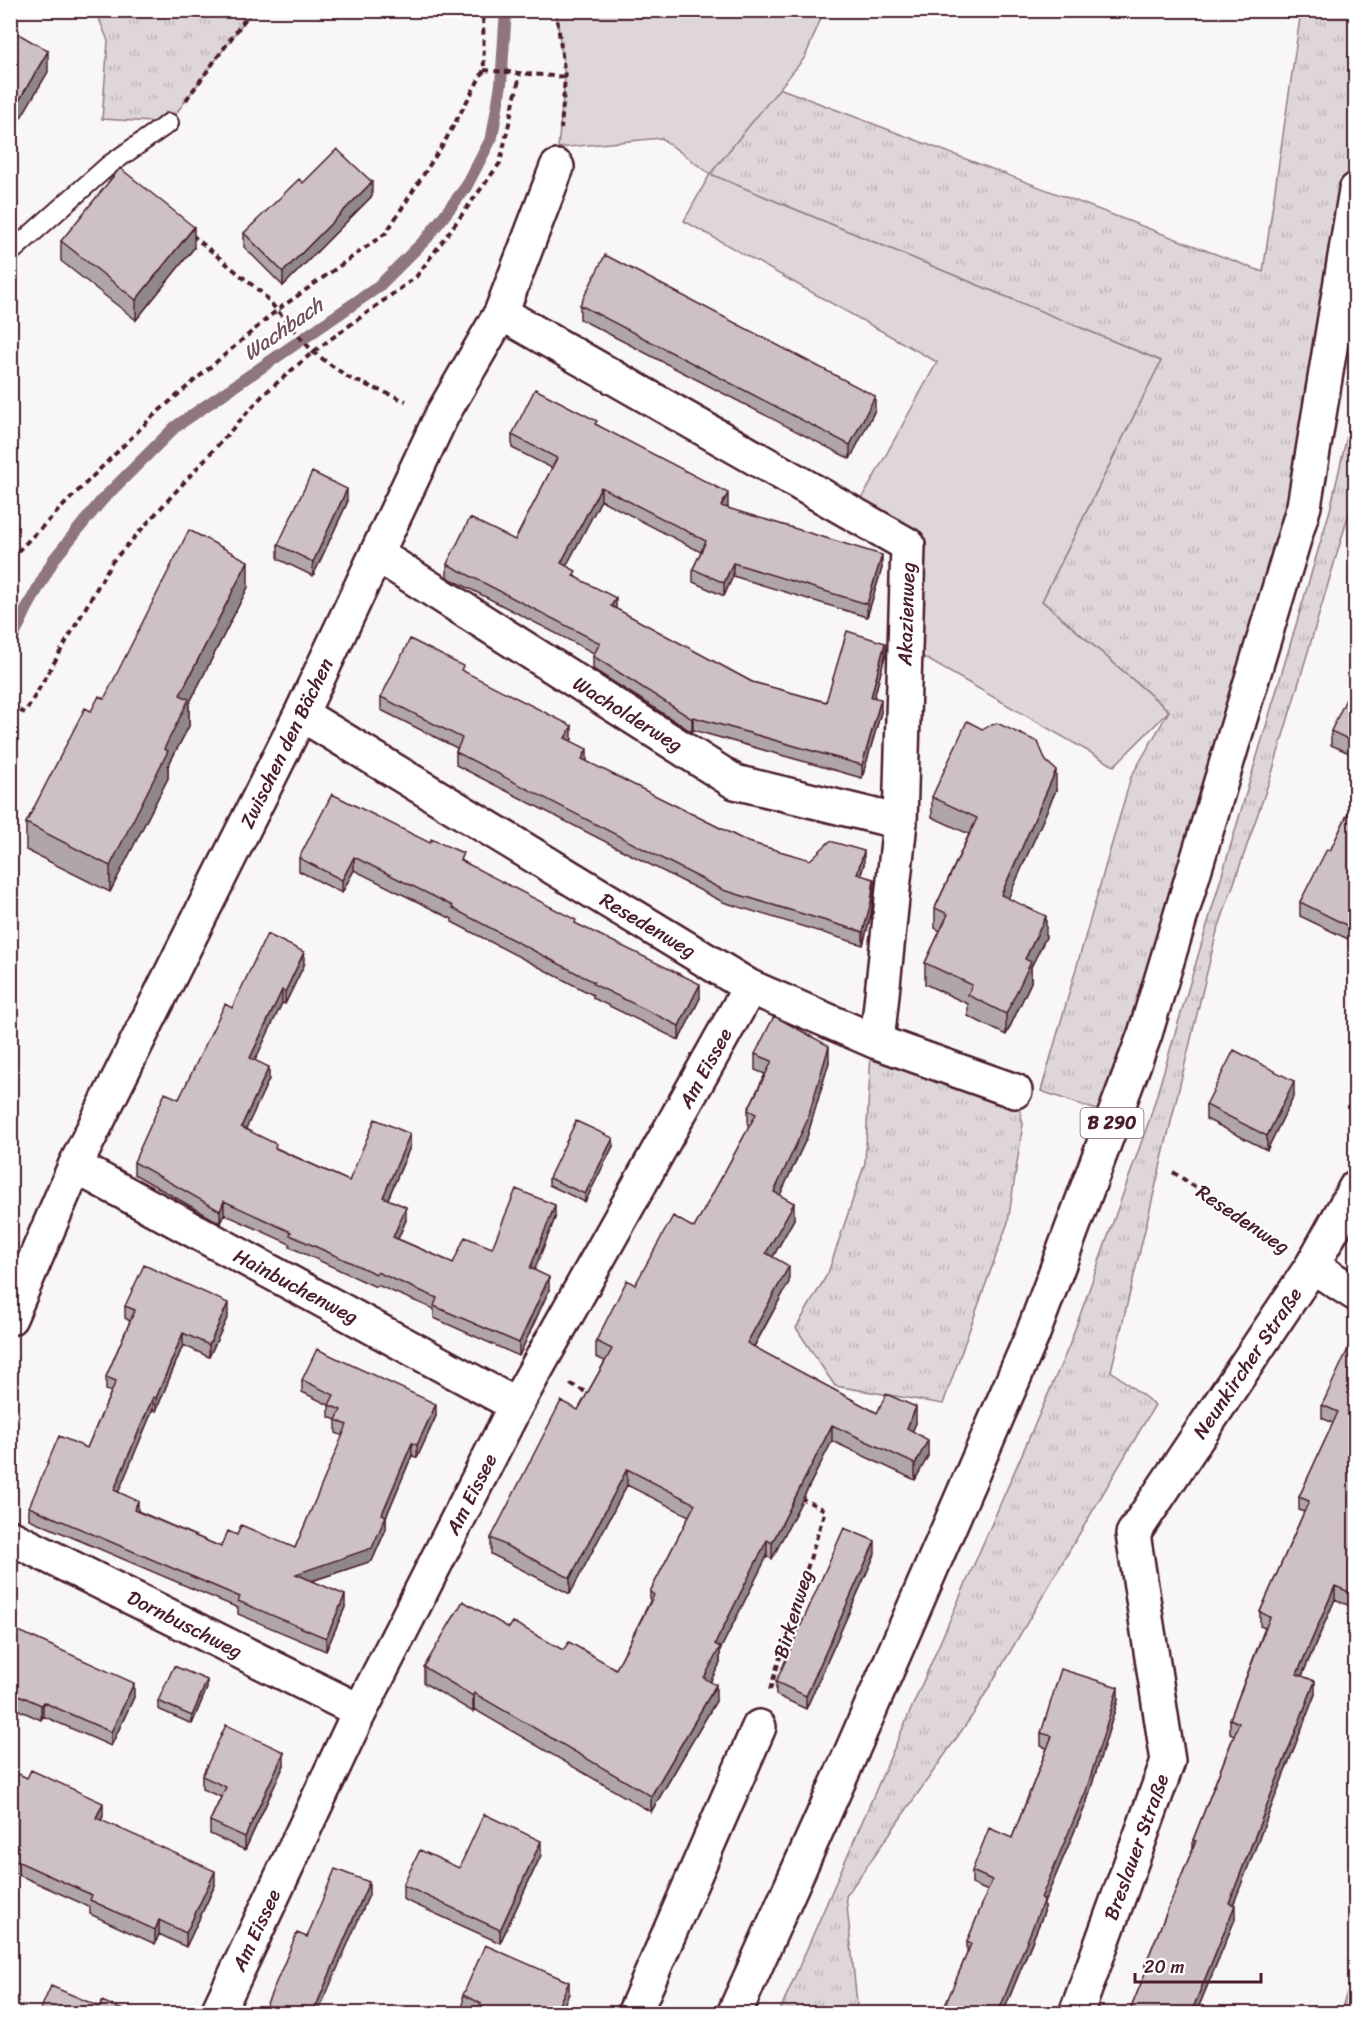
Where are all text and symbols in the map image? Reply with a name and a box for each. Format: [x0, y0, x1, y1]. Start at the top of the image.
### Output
water label: Wachbach [235, 286, 333, 371]
street label: Akazienweg [887, 562, 926, 667]
street label: Zwischen den Bächen [230, 652, 343, 835]
street label: Wacholderweg [566, 667, 690, 762]
street label: Resedenweg [593, 883, 703, 968]
street label: Am Eissee [668, 1021, 742, 1116]
road number: B 290 [1080, 1108, 1144, 1138]
street label: Resedenweg [1189, 1175, 1297, 1264]
street label: Hainbuchenweg [227, 1239, 365, 1334]
street label: Neunkircher Straße [1183, 1280, 1312, 1446]
street label: Am Eissee [436, 1447, 507, 1542]
street label: Birkenweg [763, 1565, 824, 1663]
street label: Dornbuschweg [121, 1580, 249, 1669]
street label: Breslauer Straße [1094, 1769, 1179, 1925]
street label: Am Eissee [222, 1883, 291, 1978]
scale bar [1135, 1946, 1261, 1984]
text: 20 m [1144, 1951, 1184, 1983]

